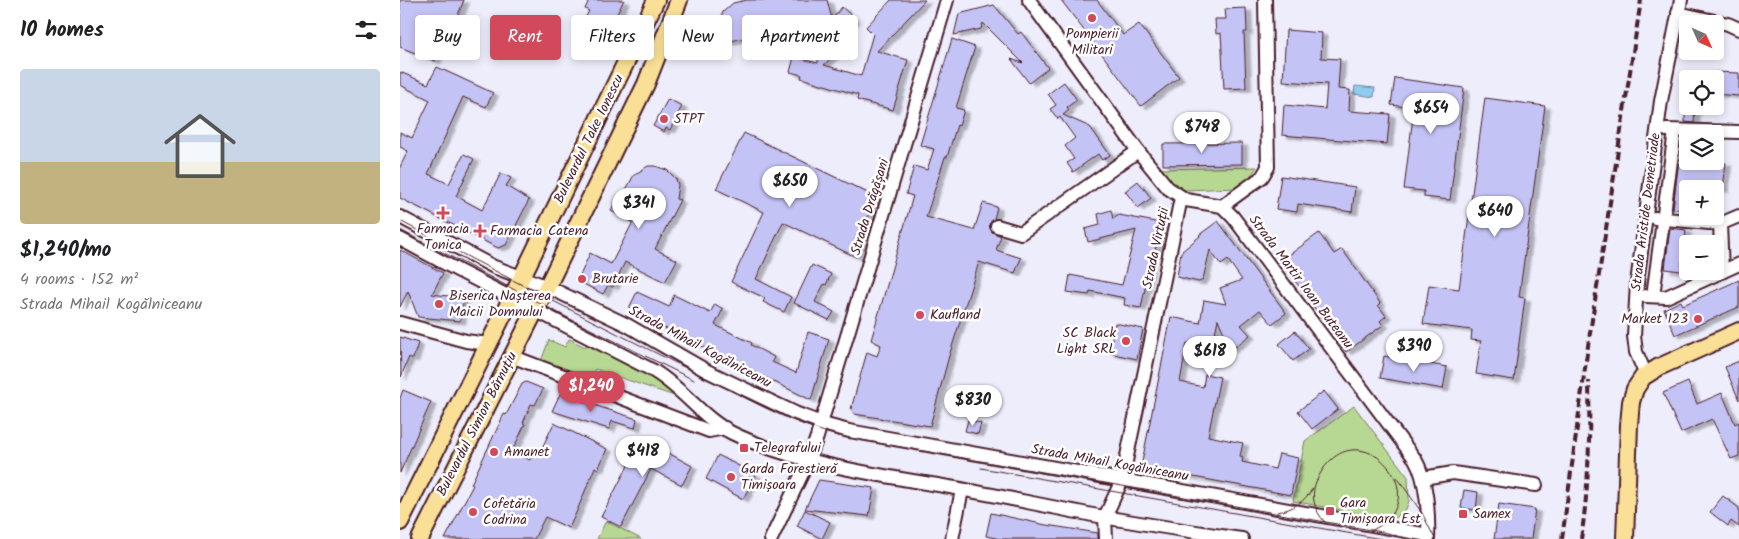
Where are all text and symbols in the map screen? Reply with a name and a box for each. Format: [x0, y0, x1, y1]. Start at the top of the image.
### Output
marker: Pompierii Militari [1086, 12, 1098, 24]
text: 10 homes [20, 14, 104, 47]
chip: Buy [415, 15, 480, 60]
chip: Rent [490, 15, 561, 60]
chip: Filters [571, 15, 654, 60]
chip: New [664, 15, 732, 60]
chip: Apartment [742, 15, 858, 60]
north arrow [1679, 15, 1724, 60]
map controls [1679, 15, 1724, 280]
icon: filters [352, 16, 380, 44]
place label: Pompierii Militari [1066, 23, 1119, 61]
button: locate [1679, 70, 1724, 115]
street label: Bulevardul Take Ionescu [548, 71, 630, 207]
pin: $654 [1401, 92, 1461, 135]
text: $654 [1414, 96, 1448, 121]
icon: home [155, 101, 245, 191]
place label: STPT [674, 108, 706, 130]
pin: $748 [1172, 112, 1232, 154]
marker: STPT [658, 113, 670, 125]
text: $748 [1184, 115, 1220, 140]
button: layers [1679, 125, 1724, 170]
street label: Strada Aristide Demetriade [1625, 131, 1667, 292]
street label: Strada Drăgășani [845, 155, 895, 258]
pin: $650 [760, 166, 820, 208]
text: $650 [773, 169, 807, 194]
button: + [1679, 180, 1724, 225]
pin: $341 [609, 188, 669, 230]
text: $341 [623, 191, 655, 216]
pin: $640 [1465, 196, 1525, 238]
text: $640 [1477, 199, 1513, 224]
street label: Strada Virtuții [1137, 205, 1175, 291]
marker: Farmacia Tonica [437, 207, 449, 219]
street label: Strada Martir Ioan Buteanu [1243, 210, 1359, 354]
place label: Farmacia Tonica [417, 218, 469, 256]
place label: Farmacia Catena [490, 220, 589, 242]
marker: Farmacia Catena [474, 225, 486, 237]
text: $1,240/mo [20, 234, 111, 267]
button: − [1679, 235, 1724, 280]
text: 4 rooms · 152 m² [20, 267, 138, 292]
place label: Brutarie [592, 268, 639, 290]
marker: Brutarie [576, 273, 588, 285]
place label: Biserica Nașterea Maicii Domnului [449, 285, 551, 323]
text: Strada Mihail Kogălniceanu [20, 292, 202, 317]
marker: Biserica Nașterea Maicii Domnului [433, 298, 445, 310]
street label: Strada Mihail Kogălniceanu [624, 300, 776, 394]
place label: Kaufland [930, 304, 981, 326]
place label: Market 123 [1621, 308, 1688, 330]
marker: Kaufland [914, 309, 926, 321]
marker: Market 123 [1692, 313, 1704, 325]
place label: SC Black Light SRL [1057, 322, 1116, 360]
pin: $390 [1384, 330, 1444, 373]
text: $390 [1397, 334, 1431, 359]
marker: SC Black Light SRL [1120, 335, 1132, 347]
pin: $618 [1180, 336, 1240, 378]
text: $618 [1194, 339, 1226, 364]
street label: Bulevardul Simion Bărnuțiu [431, 348, 523, 500]
pin: $1,240 [550, 370, 632, 413]
text: $1,240 [569, 374, 613, 399]
pin: $830 [943, 384, 1003, 427]
text: $830 [955, 388, 991, 413]
pin: $418 [613, 436, 673, 478]
place label: Telegrafului [754, 437, 822, 459]
street label: Strada Mihail Kogălniceanu [1030, 438, 1191, 488]
text: $418 [627, 439, 659, 464]
place label: Amanet [504, 441, 550, 463]
marker: Telegrafului [738, 442, 750, 454]
marker: Amanet [488, 446, 500, 458]
place label: Garda Forestieră Timișoara [741, 458, 838, 496]
marker: Garda Forestieră Timișoara [725, 471, 737, 483]
place label: Gara Timișoara Est [1340, 492, 1421, 530]
place label: Cofetăria Codrina [483, 493, 536, 531]
place label: Samex [1473, 503, 1511, 525]
marker: Gara Timișoara Est [1324, 505, 1336, 517]
marker: Cofetăria Codrina [467, 506, 479, 518]
marker: Samex [1457, 508, 1469, 520]

